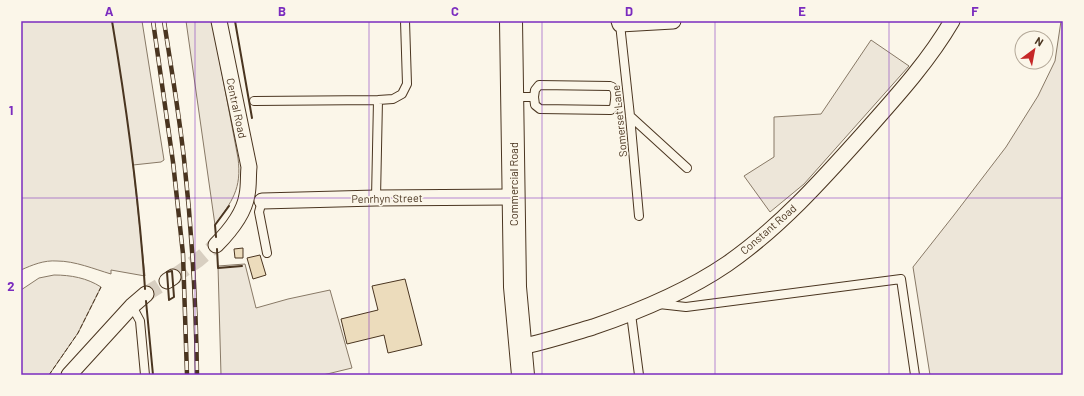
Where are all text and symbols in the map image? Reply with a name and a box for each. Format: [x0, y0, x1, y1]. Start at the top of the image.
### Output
text: A [105, 3, 114, 19]
text: B [278, 3, 286, 19]
text: C [451, 3, 459, 19]
text: D [625, 3, 633, 19]
text: E [798, 3, 806, 19]
text: F [971, 3, 979, 19]
north arrow [1014, 30, 1054, 70]
text: N [1033, 34, 1046, 49]
street label: Central Road [224, 77, 250, 139]
street label: Somerset Lane [609, 84, 629, 158]
text: 1 [9, 102, 13, 118]
street label: Commercial Road [507, 142, 520, 226]
street label: Penrhyn Street [351, 191, 423, 205]
street label: Constant Road [737, 201, 799, 257]
text: 2 [7, 278, 15, 294]

